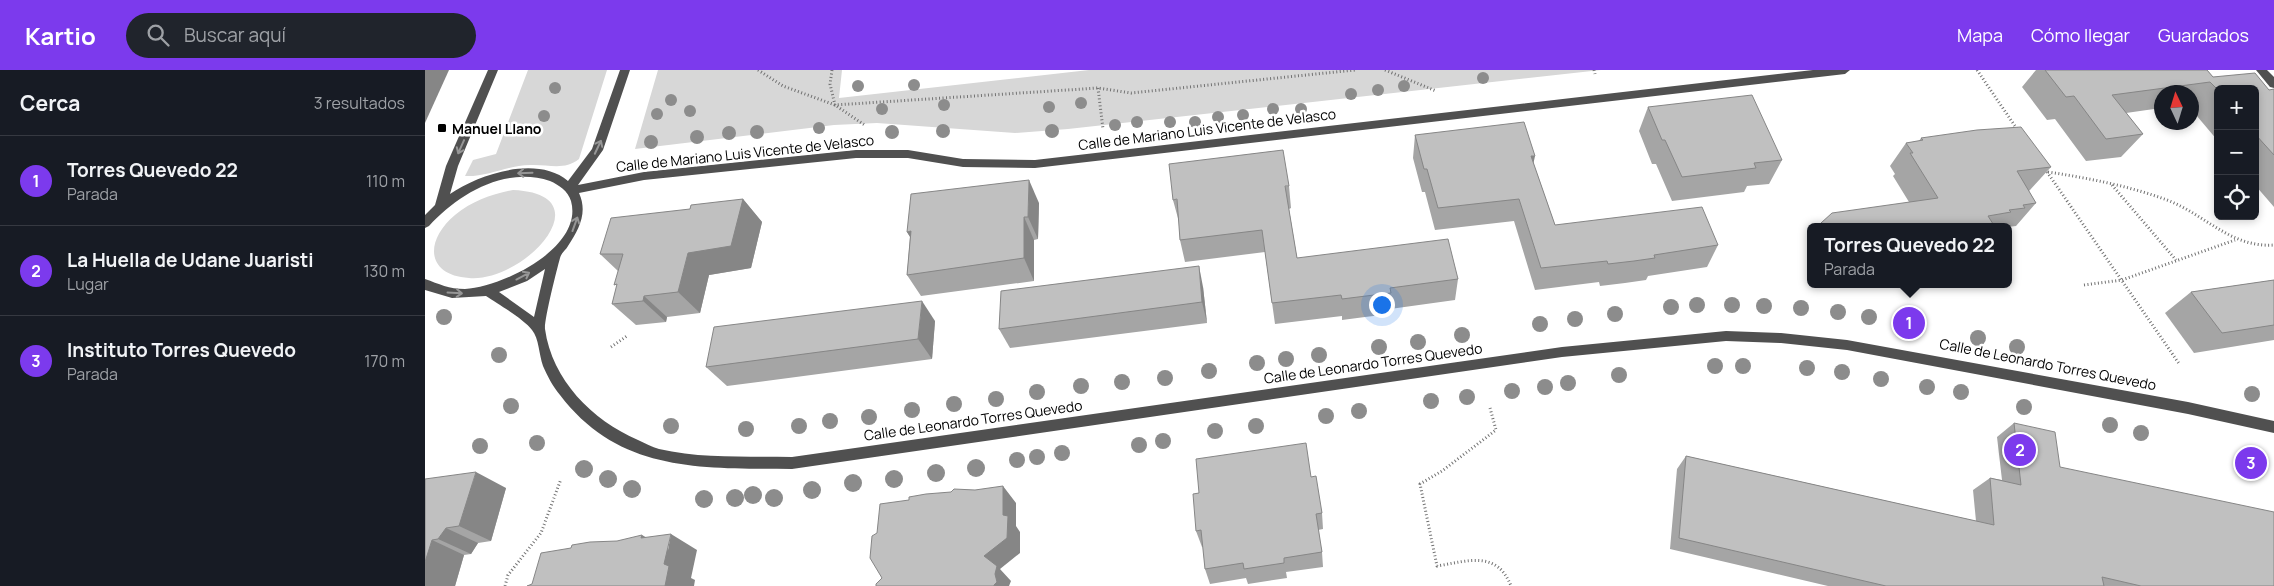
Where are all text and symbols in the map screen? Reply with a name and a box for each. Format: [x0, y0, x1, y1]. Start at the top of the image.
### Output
search box [126, 13, 476, 58]
text: Kartio [25, 19, 96, 52]
icon: search [144, 21, 172, 49]
text: Buscar aquí [184, 22, 286, 48]
text: Mapa [1957, 23, 2003, 47]
text: Cómo llegar [2031, 23, 2130, 47]
text: Guardados [2158, 23, 2249, 47]
north arrow [2154, 85, 2199, 130]
map controls [2214, 85, 2259, 220]
button: + [2214, 85, 2259, 130]
text: Cerca [20, 89, 80, 117]
text: 3 resultados [314, 92, 405, 114]
street label: Calle de Mariano Luis Vicente de Velasco [1077, 104, 1337, 154]
place label: Manuel Llano [452, 119, 542, 138]
marker: Manuel Llano [436, 122, 448, 134]
street label: Calle de Mariano Luis Vicente de Velasco [615, 130, 875, 176]
button: − [2214, 130, 2259, 175]
one-way arrow [455, 139, 465, 154]
one-way arrow [593, 140, 603, 155]
text: Torres Quevedo 22 [67, 157, 238, 183]
one-way arrow [518, 168, 534, 178]
text: 1 [32, 170, 40, 192]
text: 110 m [366, 170, 405, 192]
button: locate [2214, 175, 2259, 220]
text: Parada [67, 183, 118, 205]
one-way arrow [570, 216, 580, 232]
popup [1807, 223, 2012, 288]
text: Torres Quevedo 22 [1824, 232, 1995, 258]
text: La Huella de Udane Juaristi [67, 247, 314, 273]
text: Parada [1824, 258, 1875, 280]
text: 2 [31, 260, 41, 282]
text: 130 m [363, 260, 405, 282]
one-way arrow [516, 271, 531, 281]
text: Lugar [67, 273, 109, 295]
one-way arrow [447, 289, 463, 298]
your location [1369, 292, 1395, 318]
pin: 1 [1893, 304, 1925, 342]
street label: Calle de Leonardo Torres Quevedo [1938, 334, 2158, 394]
text: Instituto Torres Quevedo [67, 337, 296, 363]
street label: Calle de Leonardo Torres Quevedo [1263, 338, 1483, 388]
text: 3 [31, 350, 41, 372]
text: 170 m [364, 350, 405, 372]
text: Parada [67, 363, 118, 385]
street label: Calle de Leonardo Torres Quevedo [863, 395, 1083, 445]
pin: 2 [2004, 431, 2036, 469]
pin: 3 [2235, 444, 2267, 482]

